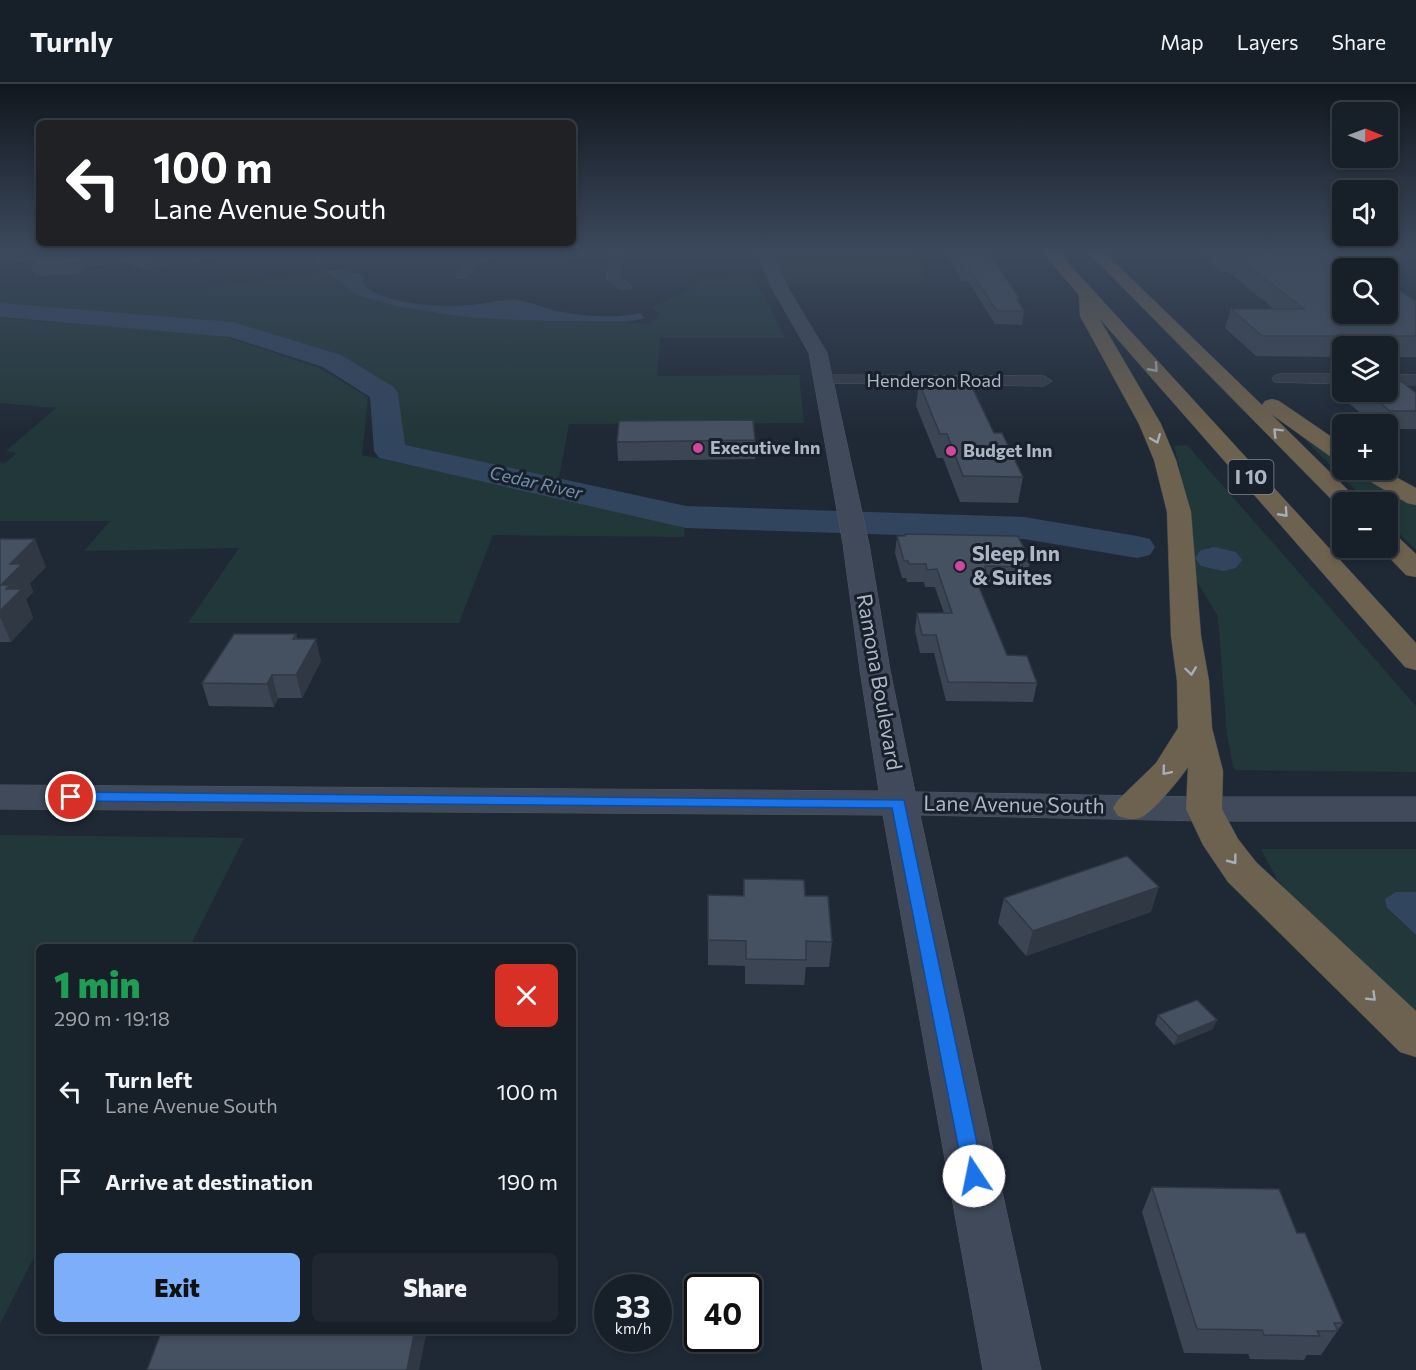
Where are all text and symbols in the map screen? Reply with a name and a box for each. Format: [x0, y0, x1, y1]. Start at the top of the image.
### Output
text: Turnly [30, 24, 113, 58]
text: Map [1160, 29, 1204, 54]
text: Layers [1237, 29, 1299, 54]
text: Share [1332, 29, 1386, 54]
north arrow [1332, 102, 1398, 168]
map controls [1332, 102, 1398, 558]
text: 100 m [153, 140, 273, 192]
icon: left [54, 144, 132, 222]
button: sound [1332, 180, 1398, 246]
text: Lane Avenue South [153, 192, 386, 225]
button: search [1332, 258, 1398, 324]
button: layers [1332, 336, 1398, 402]
one-way arrow [1147, 361, 1158, 371]
street label: Henderson Road [867, 369, 1001, 391]
button: + [1332, 414, 1398, 480]
one-way arrow [1273, 428, 1283, 439]
one-way arrow [1149, 432, 1161, 443]
place label: Executive Inn [710, 436, 820, 458]
place label: Budget Inn [963, 439, 1052, 461]
marker: Executive Inn [691, 441, 705, 455]
marker: Budget Inn [944, 444, 958, 458]
road number: I 10 [1228, 460, 1274, 494]
water label: Cedar River [488, 461, 586, 504]
button: − [1332, 492, 1398, 558]
one-way arrow [1277, 506, 1288, 517]
place label: Sleep Inn & Suites [972, 540, 1060, 589]
marker: Sleep Inn & Suites [953, 559, 967, 573]
street label: Ramona Boulevard [853, 592, 908, 772]
one-way arrow [1185, 667, 1197, 676]
one-way arrow [1162, 764, 1173, 775]
pin [45, 771, 96, 822]
icon: arrive [54, 780, 87, 813]
street label: Lane Avenue South [923, 789, 1105, 818]
one-way arrow [1226, 853, 1237, 864]
text: 1 min [54, 961, 140, 1005]
button: close [495, 964, 558, 1027]
one-way arrow [1365, 990, 1375, 1001]
text: 290 m · 19:18 [54, 1006, 170, 1030]
text: Turn left [105, 1066, 192, 1093]
icon: left [54, 1075, 87, 1108]
text: 100 m [496, 1078, 558, 1105]
text: Lane Avenue South [105, 1093, 278, 1117]
position arrow [942, 1144, 1006, 1208]
icon: arrive [54, 1165, 87, 1198]
text: Arrive at destination [105, 1168, 313, 1195]
text: 190 m [497, 1168, 558, 1195]
button: Exit [54, 1253, 300, 1322]
button: Share [312, 1253, 558, 1322]
speed limit sign: 40 [684, 1274, 762, 1352]
text: 33 [616, 1287, 650, 1324]
text: km/h [615, 1319, 651, 1337]

